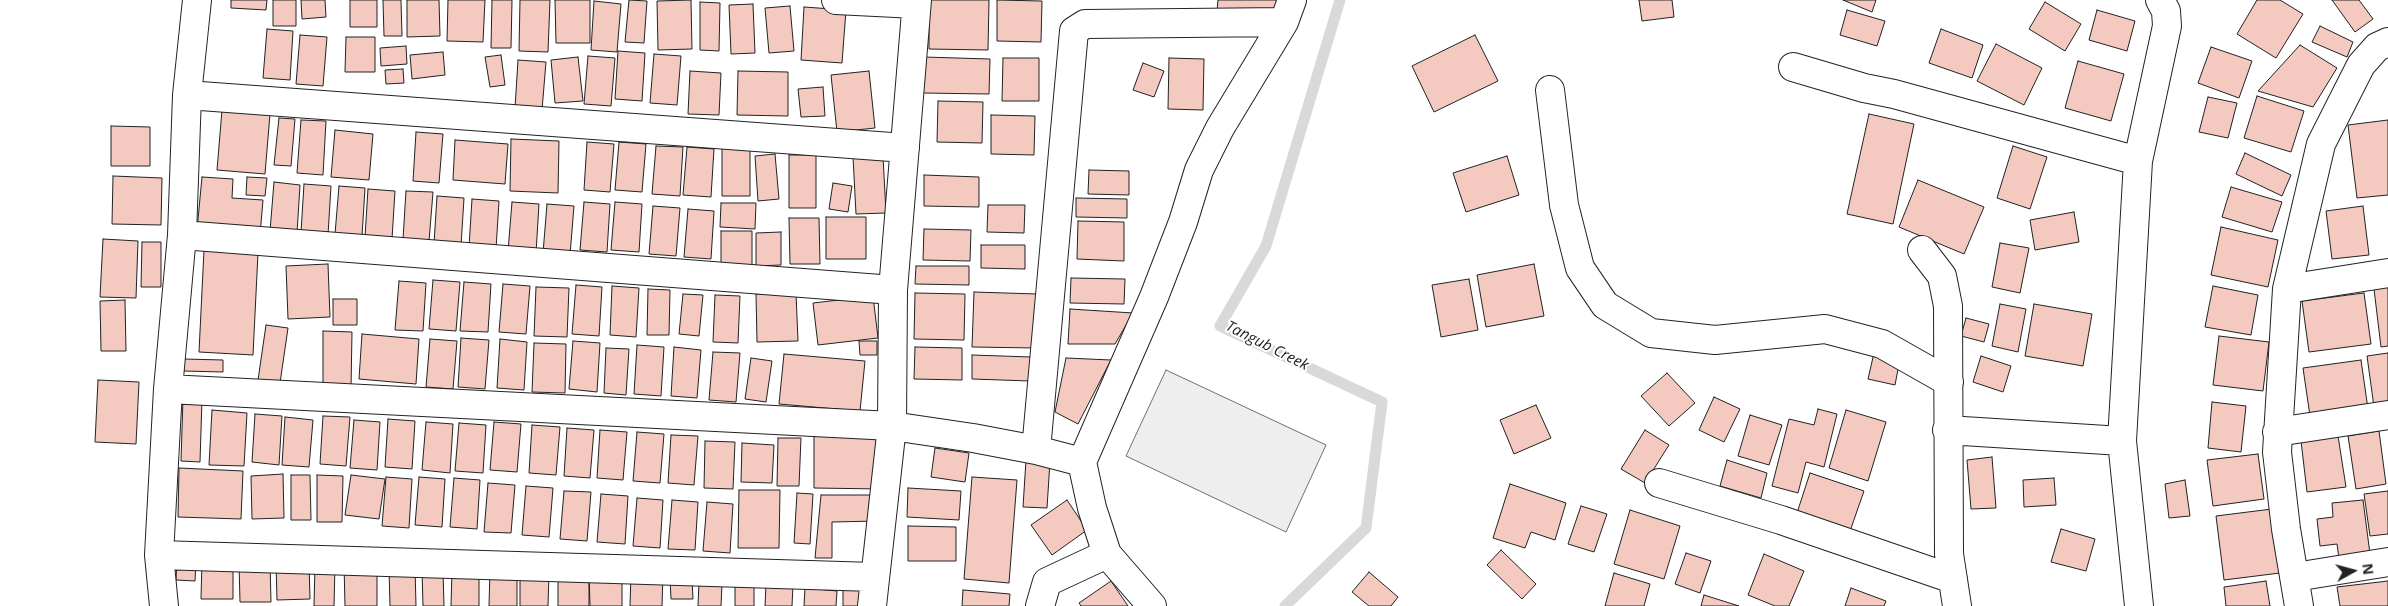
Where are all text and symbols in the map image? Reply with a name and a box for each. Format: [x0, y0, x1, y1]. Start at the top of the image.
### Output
water label: Tangub Creek [1223, 317, 1311, 375]
north arrow [2328, 546, 2378, 596]
text: N [2358, 562, 2379, 576]

